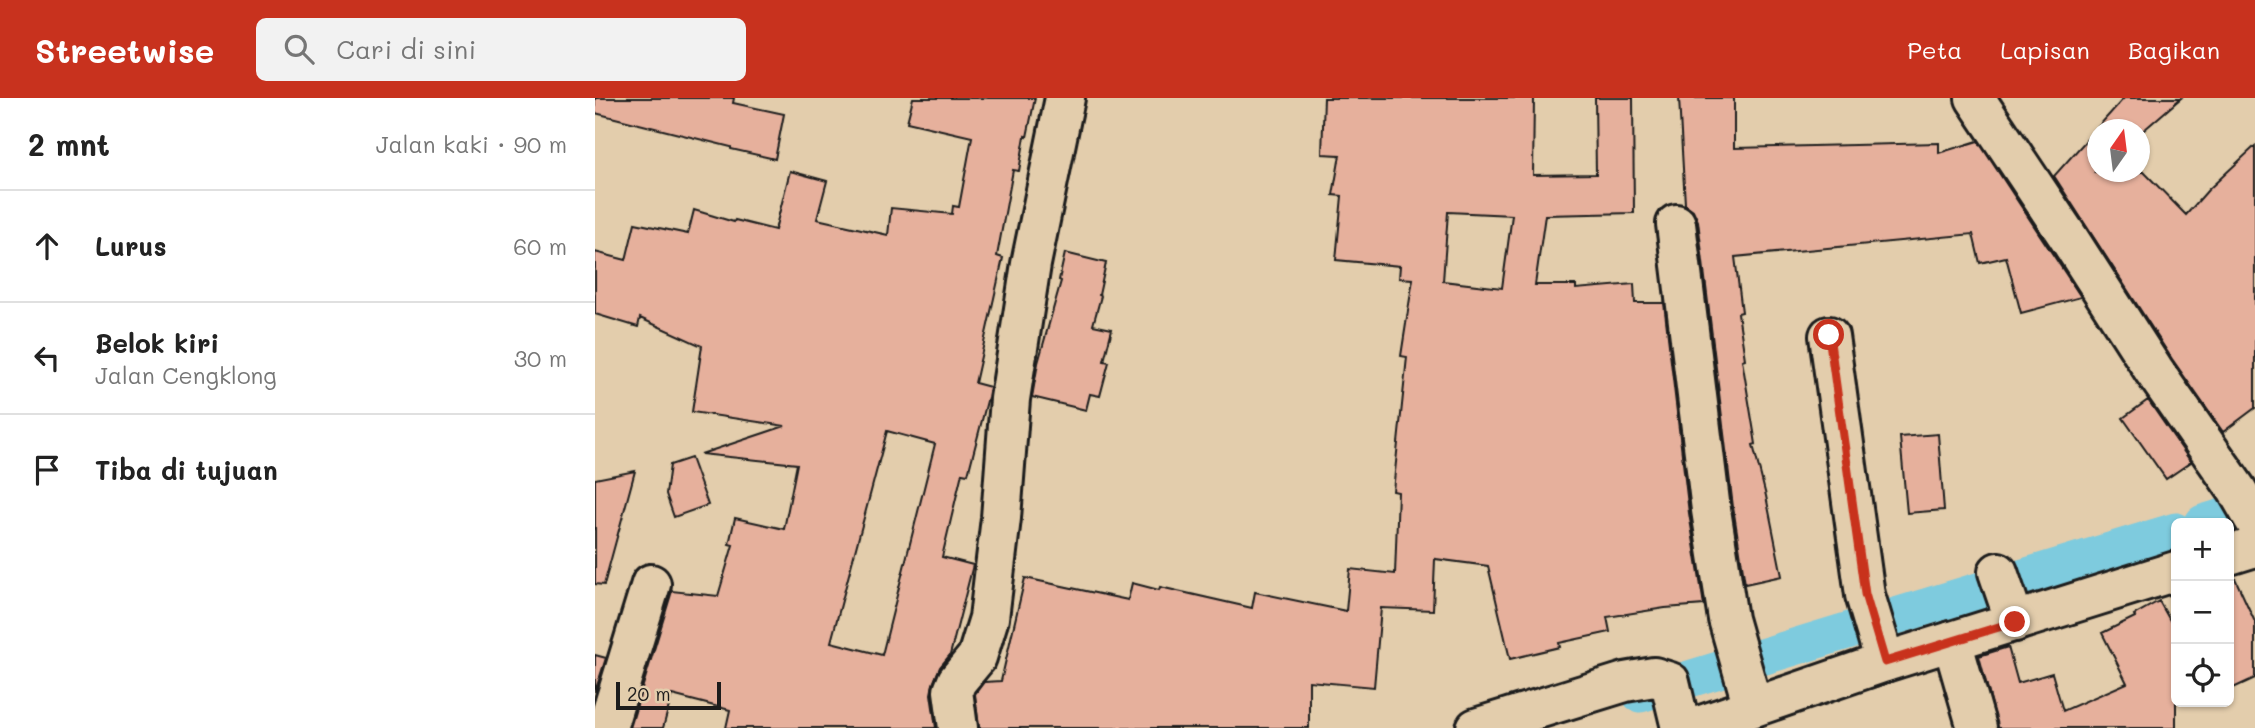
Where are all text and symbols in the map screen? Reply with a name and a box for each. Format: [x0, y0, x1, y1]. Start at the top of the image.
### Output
search box [256, 18, 746, 81]
text: Streetwise [35, 28, 214, 71]
icon: search [280, 30, 318, 68]
text: Cari di sini [336, 32, 476, 66]
text: Peta [1907, 34, 1962, 65]
text: Lapisan [2000, 34, 2090, 65]
text: Bagikan [2128, 34, 2220, 65]
north arrow [2087, 119, 2150, 182]
text: 2 mnt [28, 124, 110, 164]
text: Jalan kaki · 90 m [376, 129, 567, 159]
icon: ahead [28, 227, 66, 265]
text: Lurus [95, 229, 167, 263]
text: 60 m [513, 231, 567, 261]
route start [1813, 319, 1844, 350]
text: Belok kiri [95, 326, 219, 360]
icon: left [28, 339, 66, 377]
text: 30 m [514, 343, 567, 373]
text: Jalan Cengklong [95, 360, 277, 390]
icon: arrive [28, 451, 66, 489]
text: Tiba di tujuan [95, 453, 278, 487]
map controls [2171, 518, 2234, 707]
button: + [2171, 518, 2234, 581]
button: − [2171, 581, 2234, 644]
route end [1999, 606, 2030, 637]
button: locate [2171, 644, 2234, 707]
scale bar [616, 679, 721, 711]
text: 20 m [627, 681, 671, 706]

